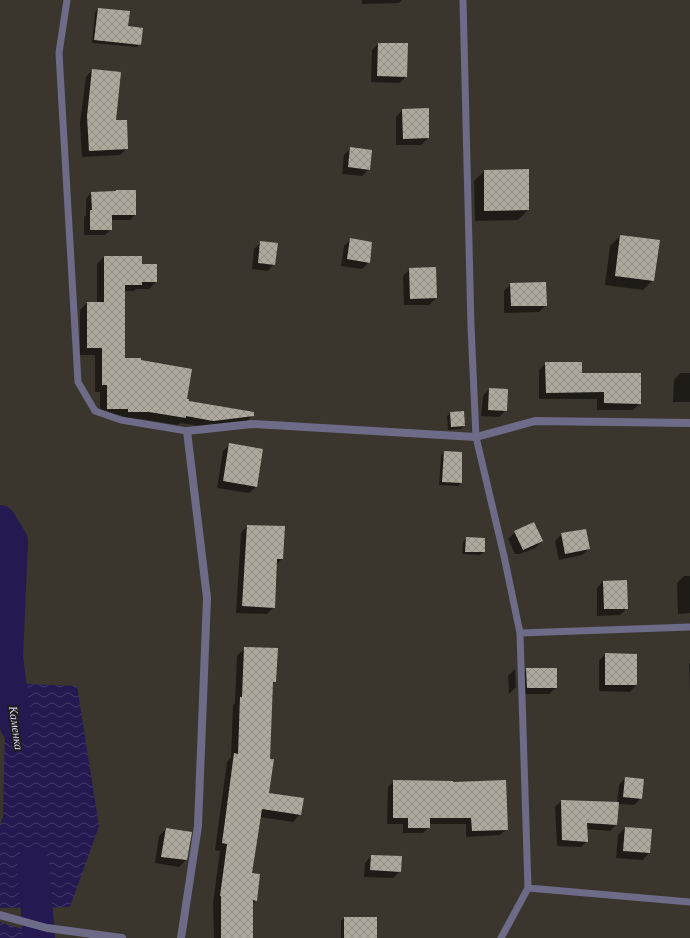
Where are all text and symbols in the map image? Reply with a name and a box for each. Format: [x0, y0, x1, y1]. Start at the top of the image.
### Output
water label: Каменка [6, 704, 26, 751]

